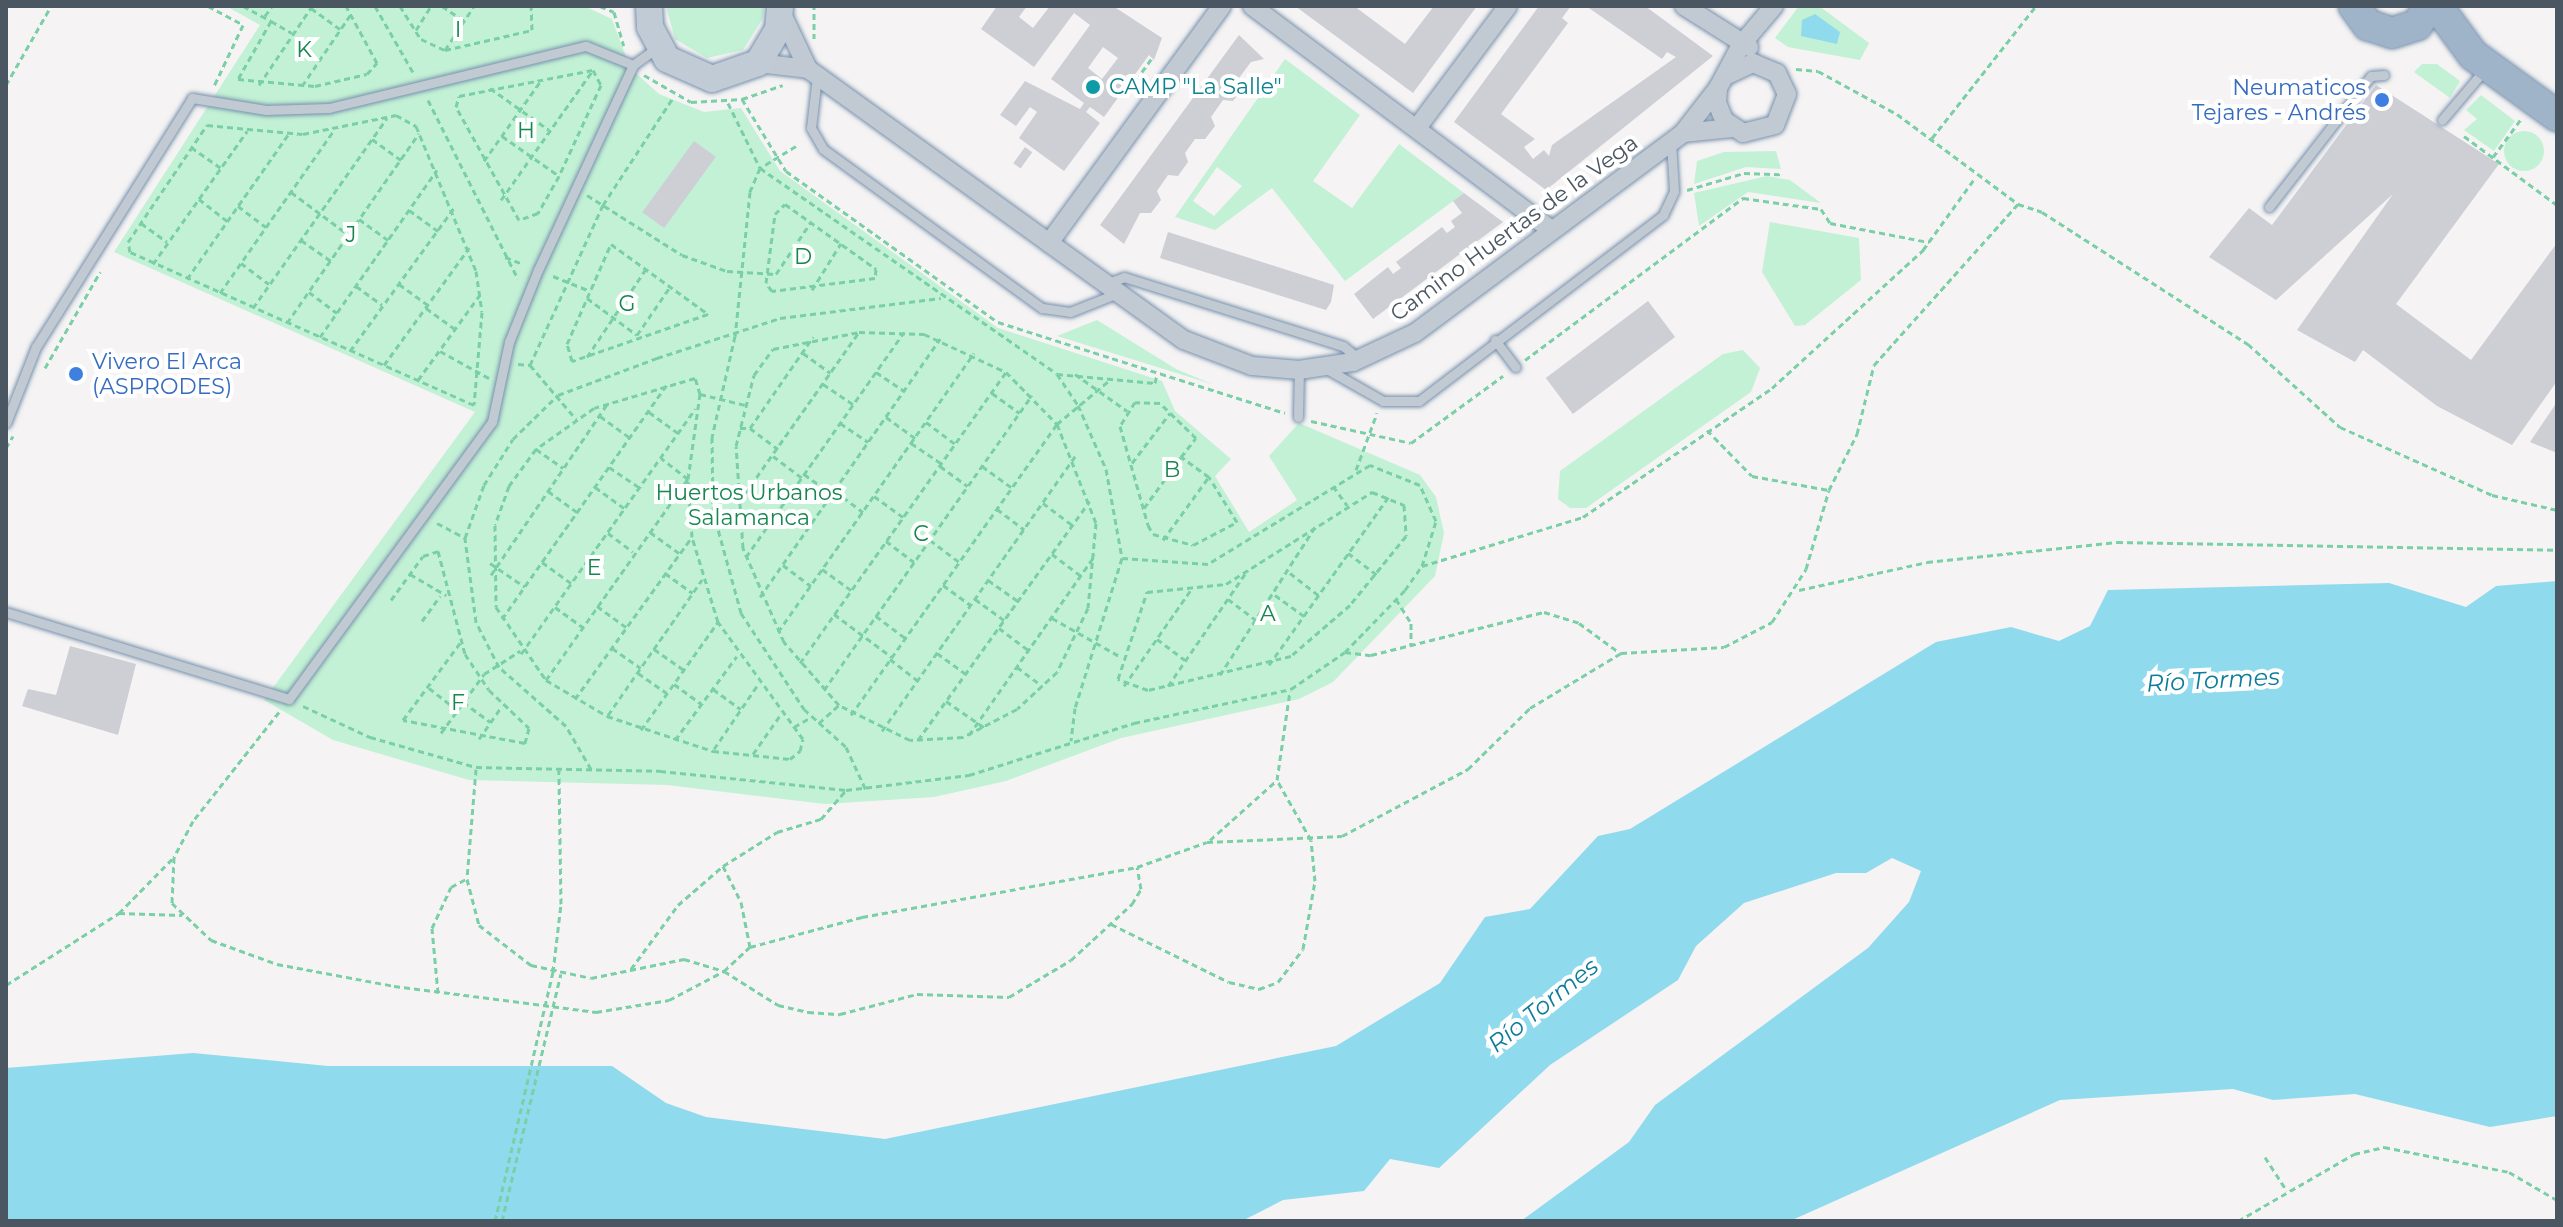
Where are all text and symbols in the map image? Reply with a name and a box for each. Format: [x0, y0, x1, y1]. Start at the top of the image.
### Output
park label: I [455, 17, 461, 43]
park label: K [296, 37, 312, 63]
place label: CAMP "La Salle" [1109, 74, 1282, 100]
place label: Neumaticos Tejares - Andrés [2192, 74, 2366, 126]
marker: CAMP "La Salle" [1084, 78, 1102, 96]
marker: Neumaticos Tejares - Andrés [2373, 91, 2391, 109]
park label: H [517, 118, 535, 144]
street label: Camino Huertas de la Vega [1385, 129, 1643, 327]
park label: J [345, 222, 357, 248]
park label: D [794, 244, 812, 270]
park label: G [618, 291, 636, 317]
place label: Vivero El Arca (ASPRODES) [92, 348, 242, 400]
marker: Vivero El Arca (ASPRODES) [67, 365, 85, 383]
park label: B [1164, 457, 1180, 483]
park label: Huertos Urbanos Salamanca [655, 479, 843, 530]
park label: C [913, 521, 929, 547]
park label: E [587, 555, 601, 581]
park label: A [1260, 601, 1276, 627]
water label: Río Tormes [2145, 662, 2281, 698]
park label: F [451, 690, 465, 716]
water label: Río Tormes [1482, 952, 1604, 1058]

